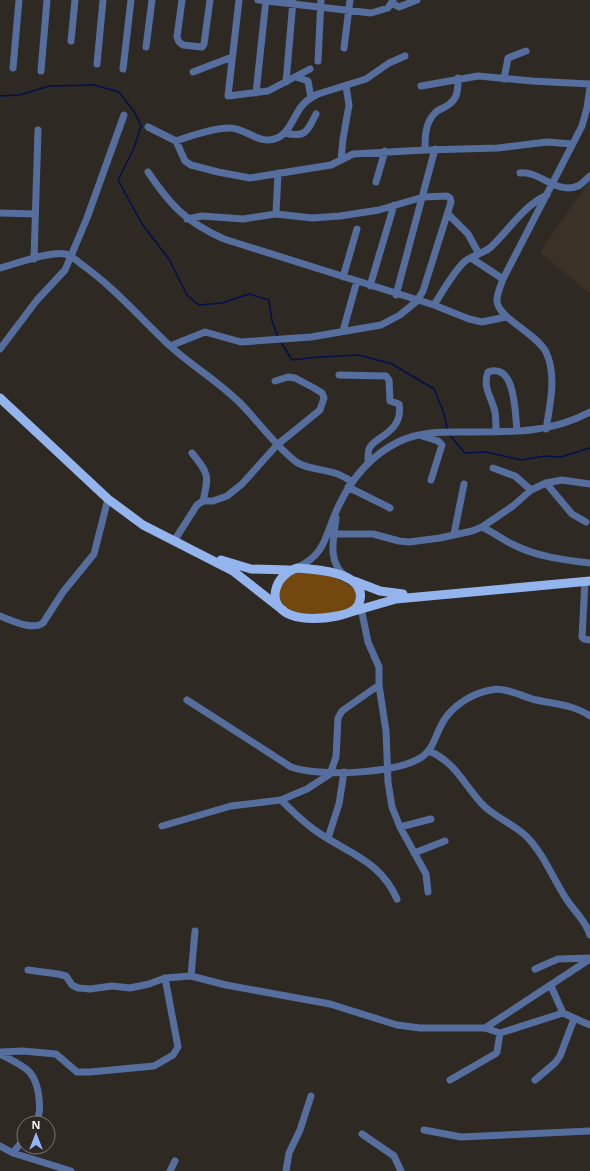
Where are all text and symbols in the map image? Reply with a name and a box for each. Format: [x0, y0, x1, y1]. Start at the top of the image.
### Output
north arrow [16, 1115, 56, 1155]
text: N [32, 1117, 40, 1132]

